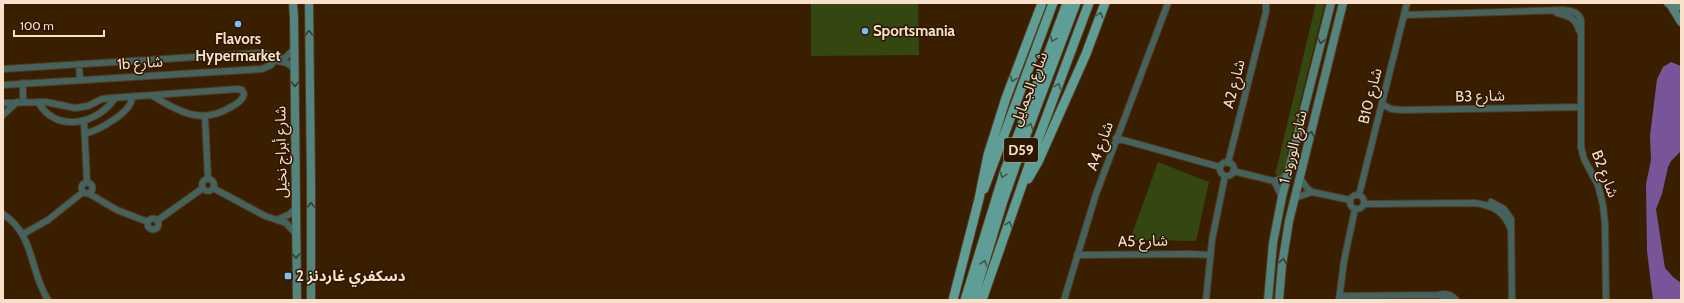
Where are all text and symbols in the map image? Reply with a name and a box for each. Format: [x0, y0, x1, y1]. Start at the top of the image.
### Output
scale bar [14, 12, 104, 38]
one-way arrow [1096, 12, 1104, 19]
text: 100 m [20, 18, 54, 33]
marker: Flavors Hypermarket [233, 19, 243, 29]
place label: Sportsmania [873, 22, 956, 40]
marker: Sportsmania [860, 26, 870, 36]
place label: Flavors Hypermarket [195, 30, 281, 65]
one-way arrow [305, 30, 313, 36]
one-way arrow [1049, 36, 1057, 43]
one-way arrow [1318, 38, 1326, 44]
street label: شارع الجمايل [1007, 49, 1054, 130]
street label: 1b شارع [117, 52, 164, 77]
street label: A2 شارع [1219, 57, 1252, 111]
street label: B10 شارع [1354, 66, 1389, 127]
one-way arrow [1009, 75, 1018, 82]
one-way arrow [291, 81, 299, 87]
one-way arrow [1053, 82, 1061, 89]
street label: B3 شارع [1455, 87, 1505, 108]
street label: شارع أبراج نخيل [271, 105, 294, 198]
street label: شارع الورود 1 [1275, 108, 1314, 186]
street label: A4 شارع [1083, 119, 1120, 174]
one-way arrow [1025, 122, 1033, 129]
one-way arrow [1306, 131, 1314, 138]
road number: D59 [1004, 138, 1038, 162]
street label: B2 شارع [1585, 148, 1622, 202]
one-way arrow [1000, 171, 1008, 178]
one-way arrow [307, 202, 315, 208]
one-way arrow [1004, 220, 1013, 227]
street label: A5 شارع [1118, 232, 1168, 253]
one-way arrow [292, 253, 301, 259]
one-way arrow [1278, 258, 1287, 264]
one-way arrow [979, 259, 988, 266]
place label: دسكفري غاردنز 2 [296, 267, 406, 287]
marker: دسكفري غاردنز 2 [283, 271, 293, 281]

